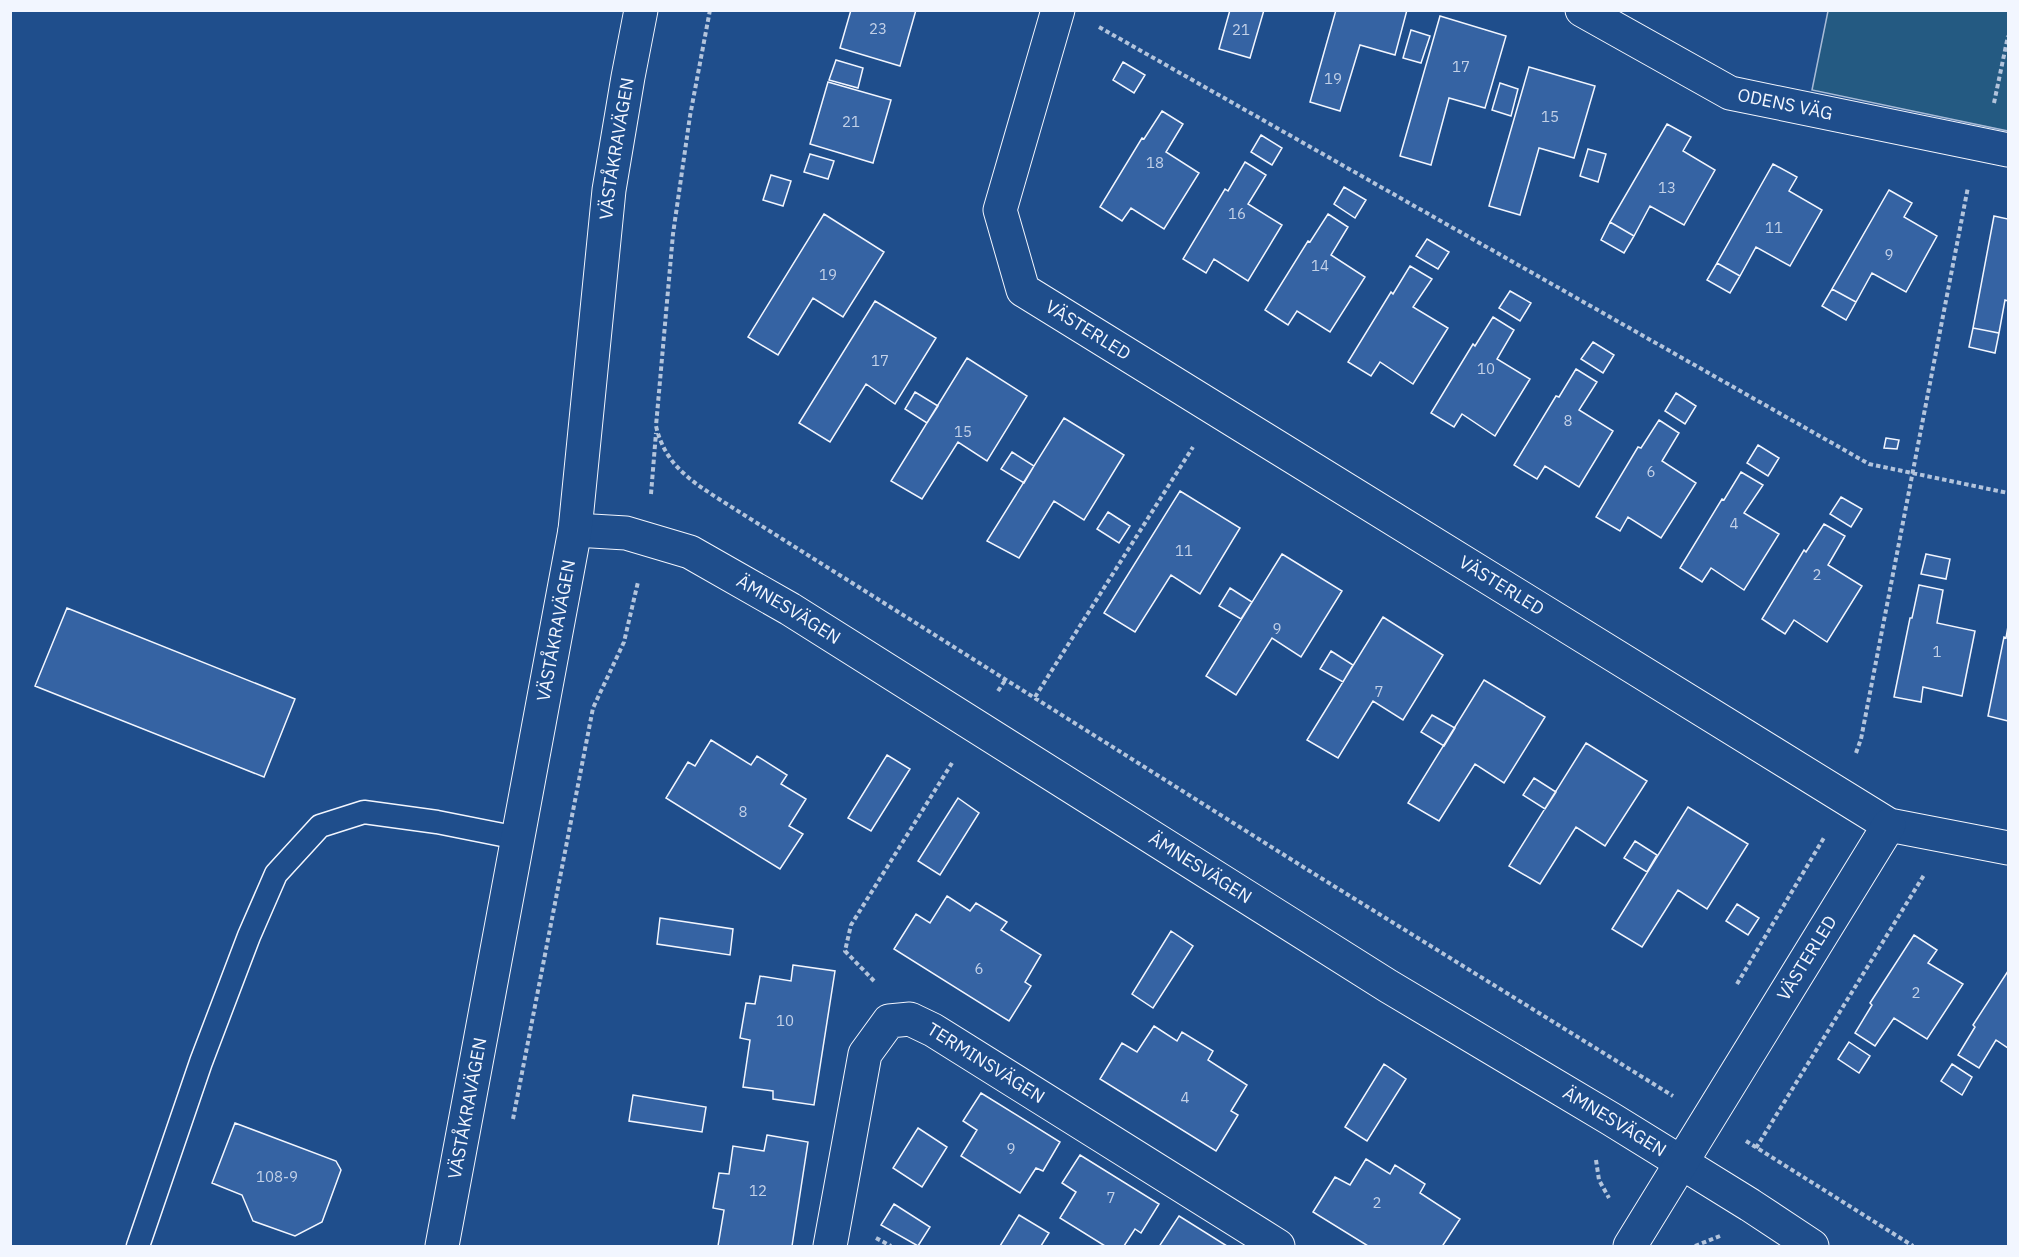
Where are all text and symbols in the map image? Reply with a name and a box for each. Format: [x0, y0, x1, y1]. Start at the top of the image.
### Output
house number: 23 [869, 19, 887, 38]
house number: 21 [1232, 20, 1250, 39]
house number: 17 [1452, 57, 1470, 76]
house number: 19 [1324, 69, 1342, 88]
street label: VÄSTÅKRAVÄGEN [594, 76, 639, 221]
street label: ODENS VÄG [1736, 83, 1835, 125]
house number: 15 [1541, 107, 1559, 126]
house number: 21 [842, 112, 860, 131]
house number: 18 [1146, 153, 1164, 172]
house number: 13 [1658, 178, 1676, 197]
house number: 16 [1228, 204, 1246, 223]
house number: 11 [1765, 218, 1783, 237]
house number: 9 [1884, 245, 1894, 264]
house number: 14 [1311, 256, 1329, 275]
house number: 19 [819, 265, 837, 284]
street label: VÄSTERLED [1042, 295, 1135, 365]
house number: 17 [871, 351, 889, 370]
house number: 10 [1477, 359, 1495, 378]
house number: 8 [1563, 411, 1573, 430]
house number: 15 [954, 422, 972, 441]
house number: 6 [1646, 462, 1656, 481]
house number: 4 [1729, 514, 1739, 533]
house number: 11 [1175, 541, 1193, 560]
street label: VÄSTERLED [1455, 550, 1549, 620]
street label: VÄSTÅKRAVÄGEN [531, 558, 580, 703]
house number: 2 [1812, 565, 1822, 584]
street label: ÄMNESVÄGEN [733, 569, 845, 649]
house number: 9 [1272, 619, 1282, 638]
house number: 1 [1932, 642, 1942, 661]
house number: 7 [1374, 682, 1384, 701]
house number: 8 [738, 802, 748, 821]
street label: ÄMNESVÄGEN [1145, 826, 1256, 908]
street label: VÄSTERLED [1772, 911, 1842, 1005]
house number: 6 [974, 959, 984, 978]
house number: 2 [1911, 983, 1921, 1002]
house number: 10 [776, 1011, 794, 1030]
street label: TERMINSVÄGEN [923, 1017, 1049, 1108]
street label: VÄSTÅKRAVÄGEN [443, 1036, 492, 1181]
street label: ÄMNESVÄGEN [1559, 1081, 1671, 1162]
house number: 4 [1180, 1088, 1190, 1107]
house number: 9 [1006, 1139, 1016, 1158]
house number: 108-9 [256, 1167, 298, 1186]
house number: 12 [749, 1181, 767, 1200]
house number: 7 [1106, 1188, 1116, 1207]
house number: 2 [1372, 1193, 1382, 1212]

